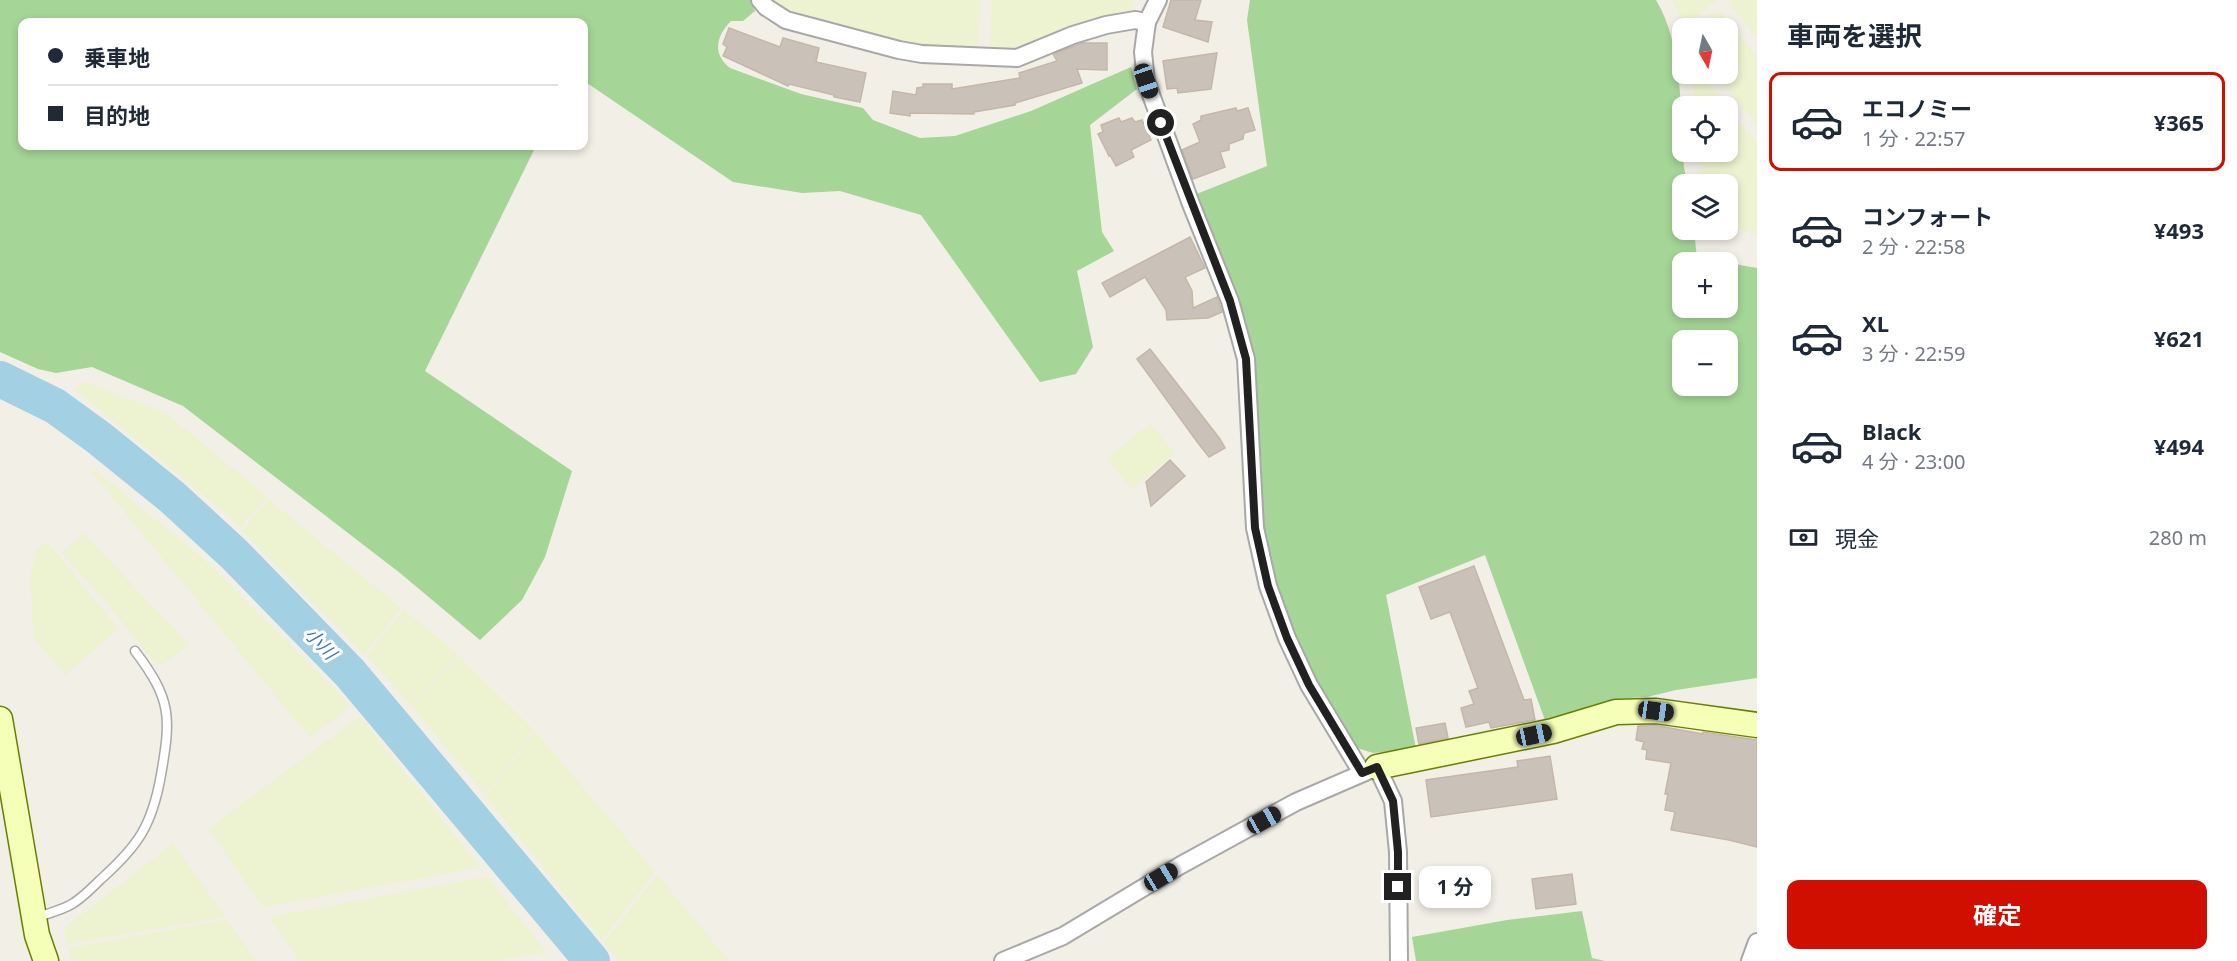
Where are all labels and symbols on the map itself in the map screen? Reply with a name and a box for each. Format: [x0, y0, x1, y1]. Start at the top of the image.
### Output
north arrow [1672, 18, 1738, 84]
car [1132, 61, 1160, 101]
route start [1147, 109, 1174, 136]
water label: 小川 [300, 622, 344, 666]
car [1637, 700, 1675, 722]
car [1515, 722, 1553, 748]
car [1244, 803, 1284, 837]
car [1141, 860, 1181, 894]
callout: 1 分 [1419, 866, 1491, 908]
route end [1384, 873, 1411, 900]

